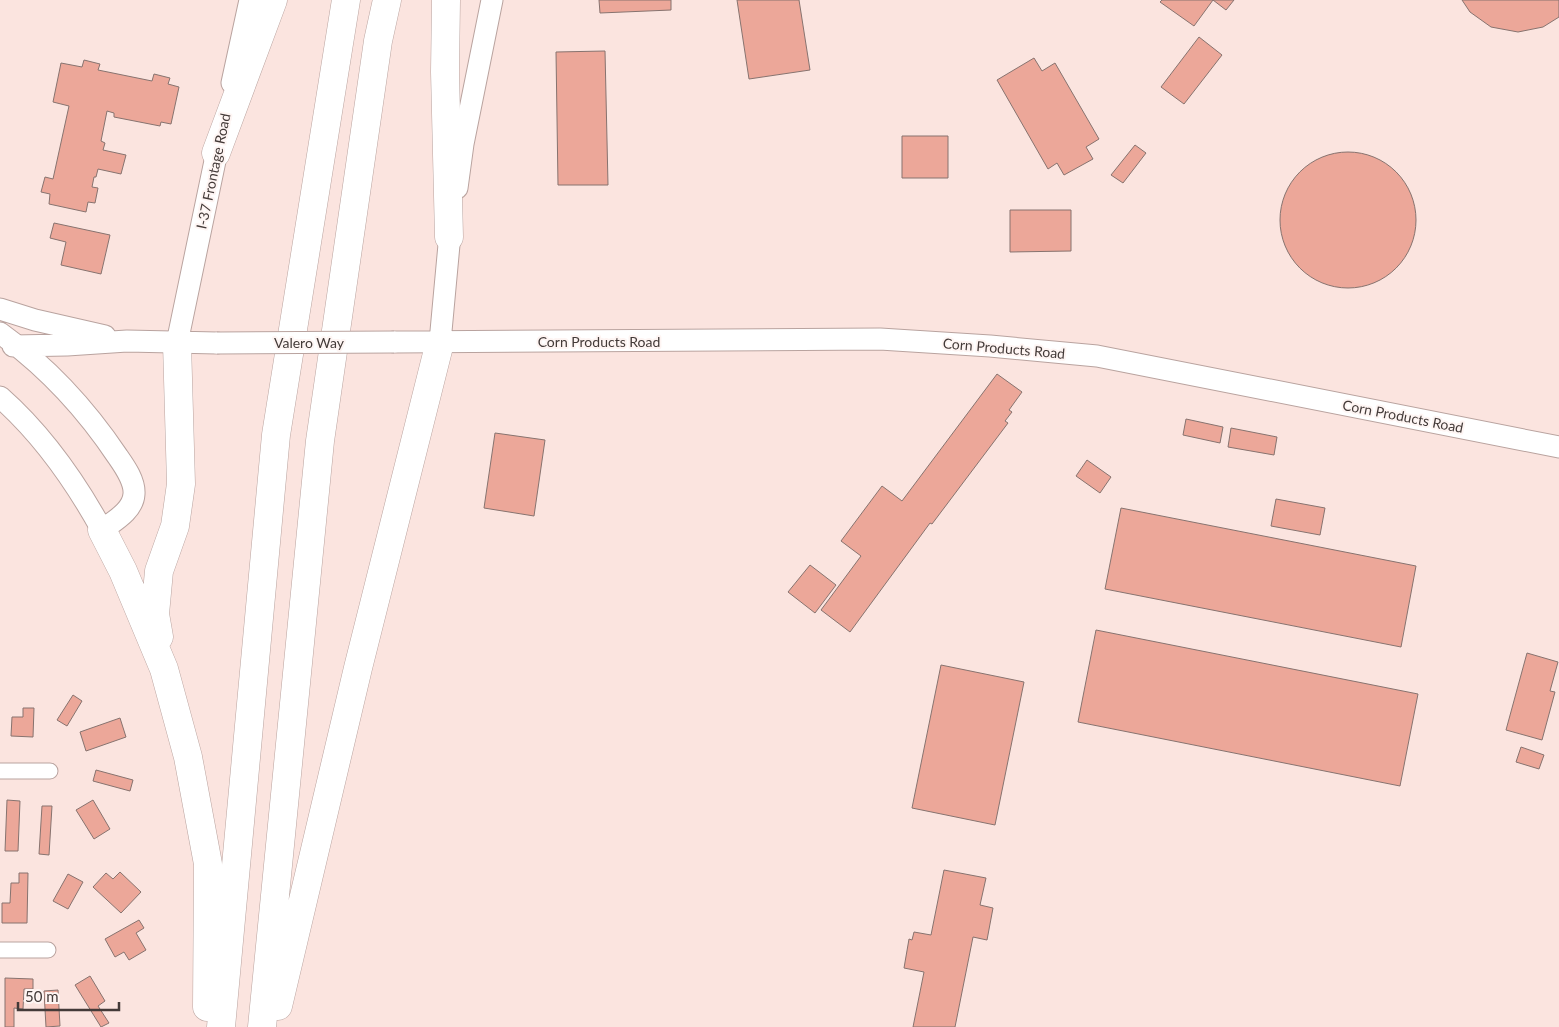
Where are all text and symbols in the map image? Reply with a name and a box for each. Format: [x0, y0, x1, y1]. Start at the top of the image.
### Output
street label: I-37 Frontage Road [192, 112, 234, 230]
street label: Corn Products Road [538, 333, 660, 350]
street label: Valero Way [274, 334, 345, 351]
street label: Corn Products Road [942, 334, 1066, 362]
street label: Corn Products Road [1341, 396, 1465, 436]
scale bar [18, 980, 119, 1012]
text: 50 m [25, 987, 59, 1005]

